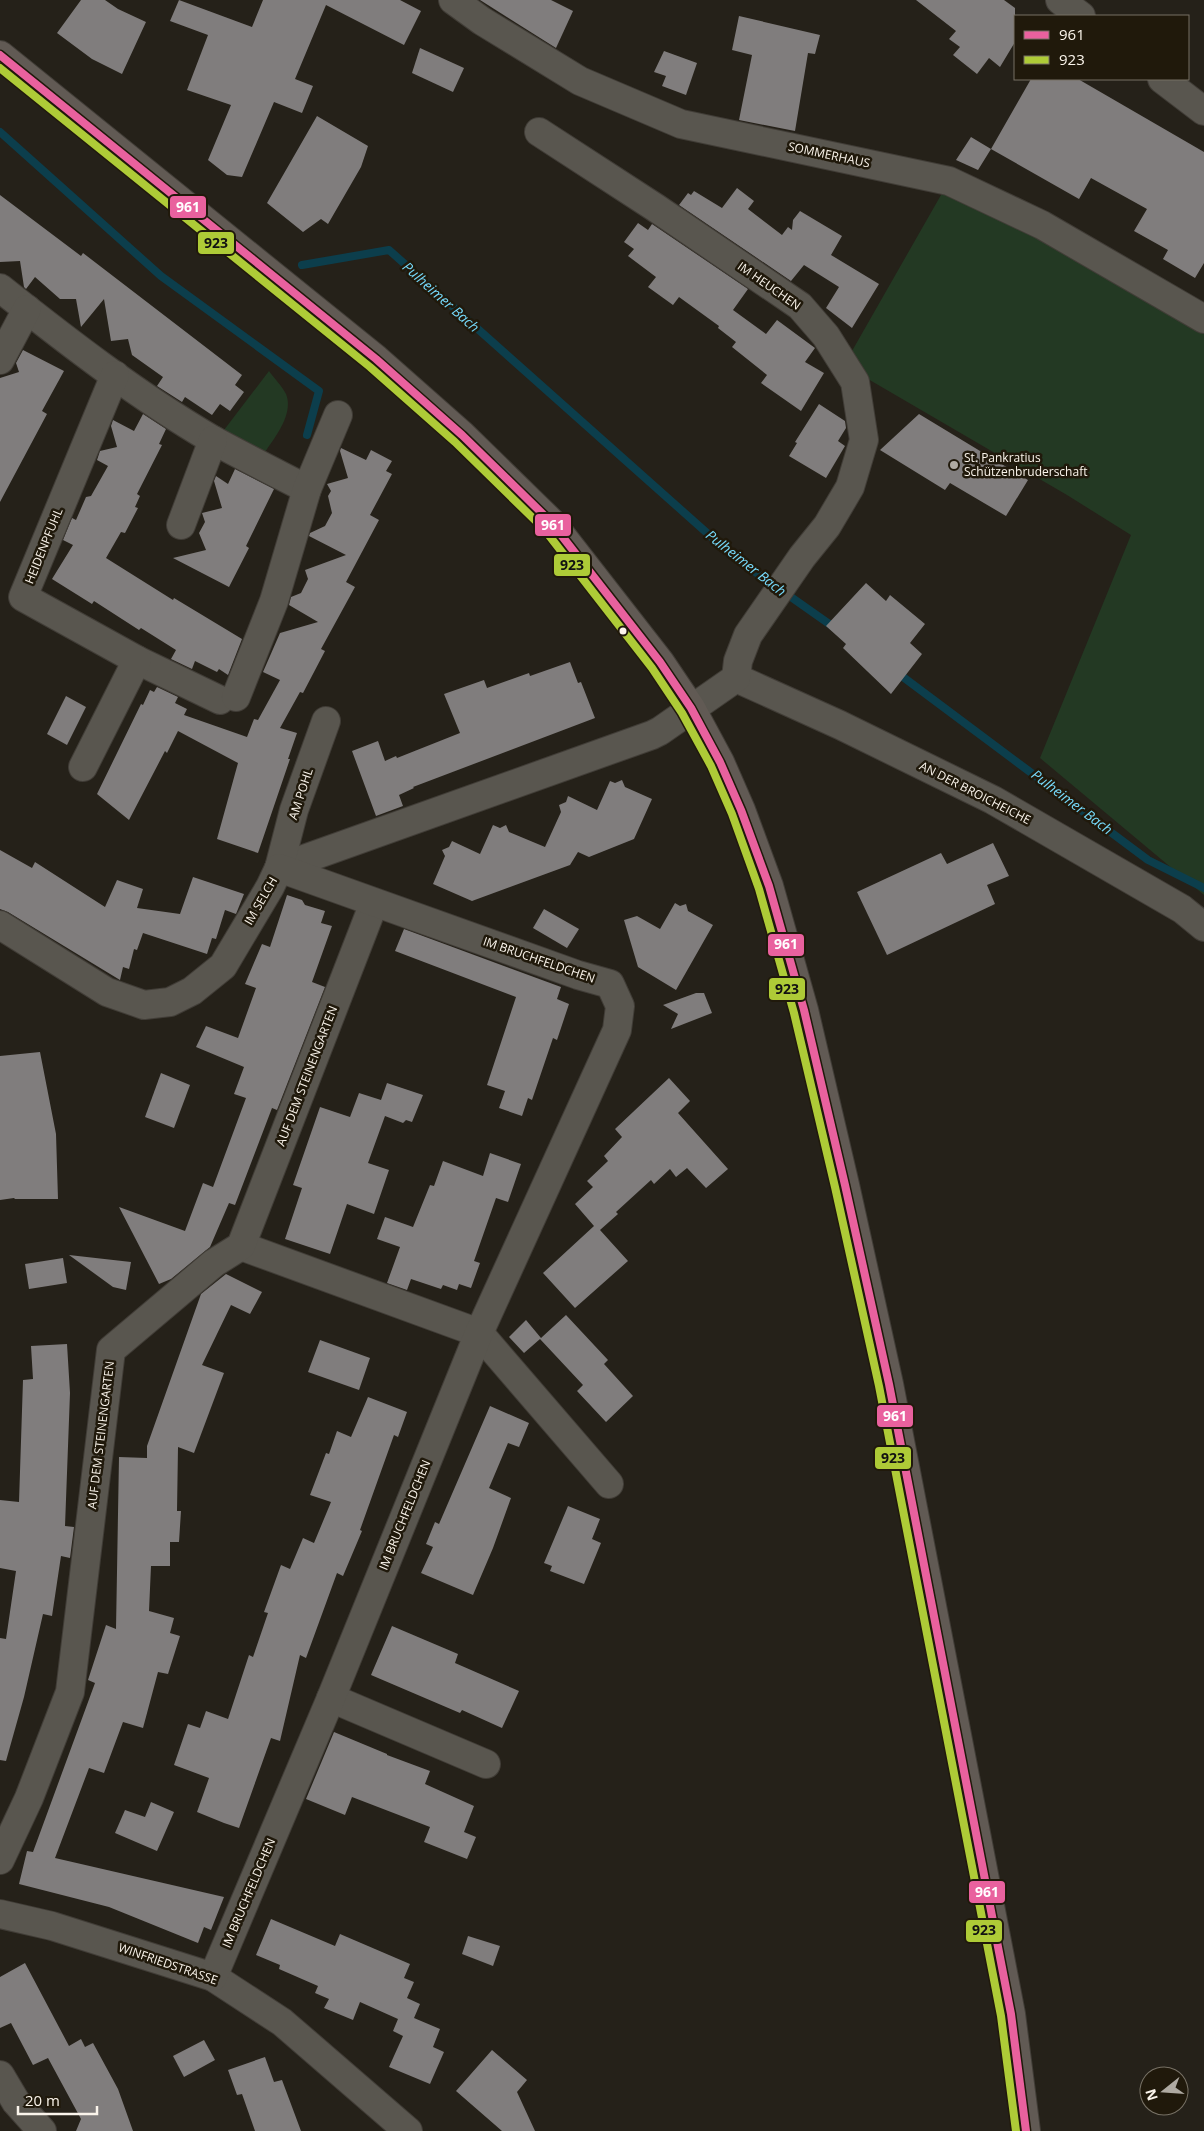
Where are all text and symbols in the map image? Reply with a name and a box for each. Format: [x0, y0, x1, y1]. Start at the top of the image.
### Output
legend [1014, 15, 1189, 80]
text: 961 [1059, 24, 1085, 44]
text: 923 [1059, 49, 1085, 69]
street label: SOMMERHAUS [787, 138, 872, 171]
line badge: 961 [169, 195, 207, 219]
text: 961 [176, 197, 200, 216]
line badge: 923 [197, 231, 235, 255]
text: 923 [204, 233, 228, 252]
water label: Pulheimer Bach [399, 257, 484, 336]
street label: IM HEUCHEN [734, 258, 804, 314]
place label: St. Pankratius Schützenbruderschaft [964, 449, 1087, 480]
marker: St. Pankratius Schützenbruderschaft [948, 459, 960, 471]
street label: HEIDENPFUHL [21, 505, 67, 586]
line badge: 961 [534, 513, 572, 537]
text: 961 [541, 515, 565, 534]
water label: Pulheimer Bach [702, 525, 790, 600]
line badge: 923 [553, 553, 591, 577]
text: 923 [560, 555, 584, 574]
unlabelled marker [618, 626, 628, 636]
street label: AN DER BROICHEICHE [917, 757, 1034, 828]
water label: Pulheimer Bach [1028, 765, 1117, 838]
street label: AM POHL [284, 766, 317, 822]
street label: IM SELCH [240, 873, 281, 928]
street label: IM BRUCHFELDCHEN [481, 932, 597, 987]
line badge: 961 [767, 933, 805, 957]
text: 961 [774, 934, 798, 953]
line badge: 923 [768, 977, 806, 1001]
text: 923 [775, 979, 799, 998]
street label: AUF DEM STEINENGARTEN [272, 1003, 341, 1148]
street label: AUF DEM STEINENGARTEN [83, 1360, 118, 1510]
line badge: 961 [876, 1404, 914, 1428]
text: 961 [883, 1406, 907, 1425]
line badge: 923 [874, 1446, 912, 1470]
text: 923 [881, 1448, 905, 1467]
street label: IM BRUCHFELDCHEN [375, 1457, 434, 1572]
street label: IM BRUCHFELDCHEN [218, 1835, 279, 1950]
line badge: 961 [968, 1880, 1006, 1904]
text: 961 [975, 1882, 999, 1901]
line badge: 923 [965, 1919, 1003, 1943]
text: 923 [972, 1920, 996, 1939]
street label: WINFRIEDSTRASSE [116, 1939, 220, 1988]
north arrow [1139, 2066, 1189, 2116]
scale bar [18, 2084, 96, 2116]
text: N [1140, 2087, 1162, 2103]
text: 20 m [25, 2090, 60, 2110]

